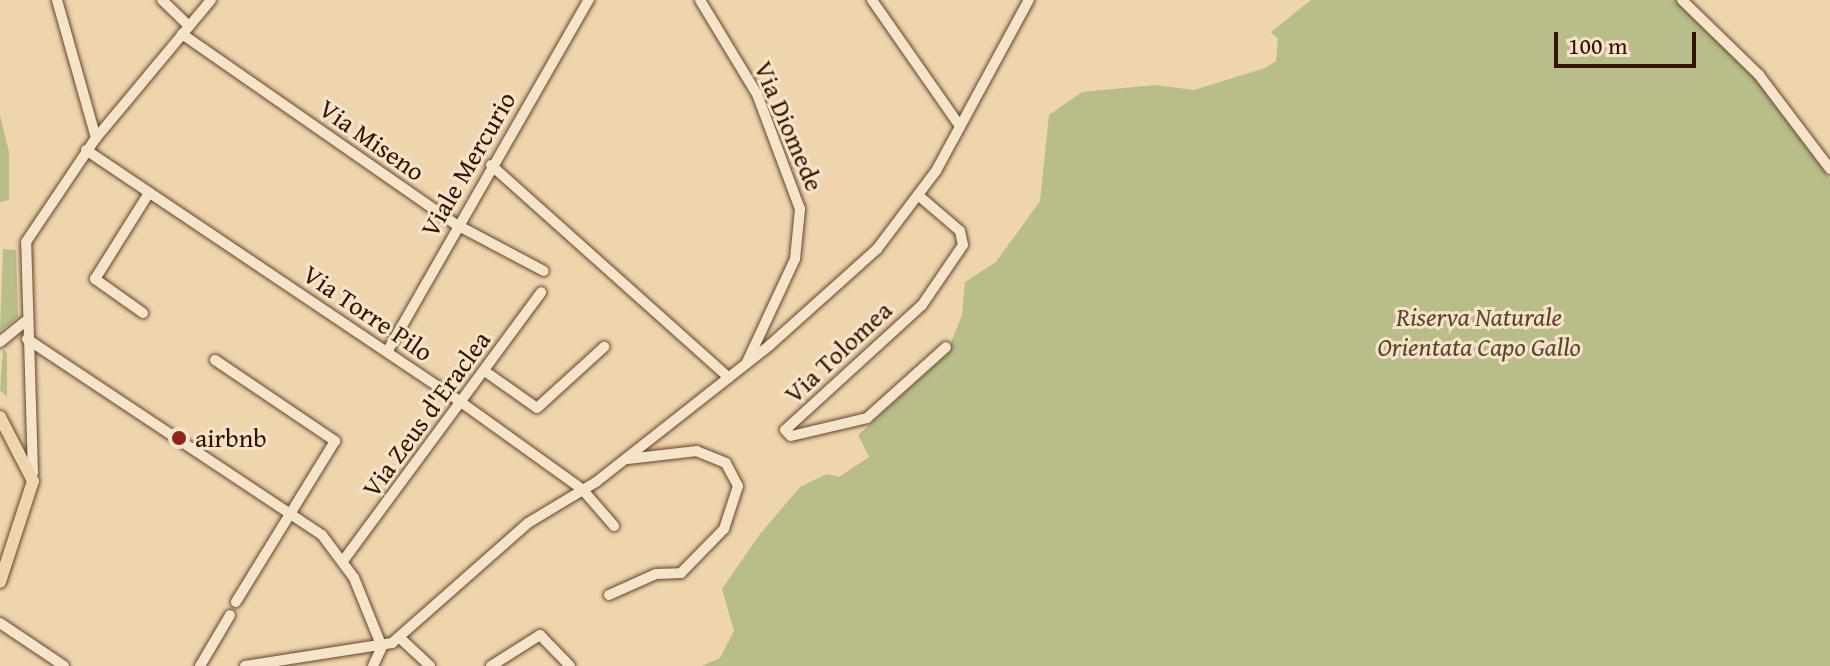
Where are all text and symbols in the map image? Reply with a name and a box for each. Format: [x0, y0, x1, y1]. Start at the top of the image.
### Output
scale bar [1558, 16, 1700, 66]
text: 100 m [1568, 28, 1628, 63]
street label: Via Diomede [748, 56, 830, 196]
street label: Viale Mercurio [414, 86, 522, 242]
street label: Via Miseno [313, 92, 431, 188]
street label: Via Torre Pilo [297, 258, 439, 368]
street label: Via Tolomea [778, 294, 898, 410]
park label: Riserva Naturale Orientata Capo Gallo [1377, 301, 1581, 362]
street label: Via Zeus d'Eraclea [355, 325, 497, 503]
place label: airbnb [195, 422, 267, 454]
marker: airbnb [170, 429, 188, 447]

